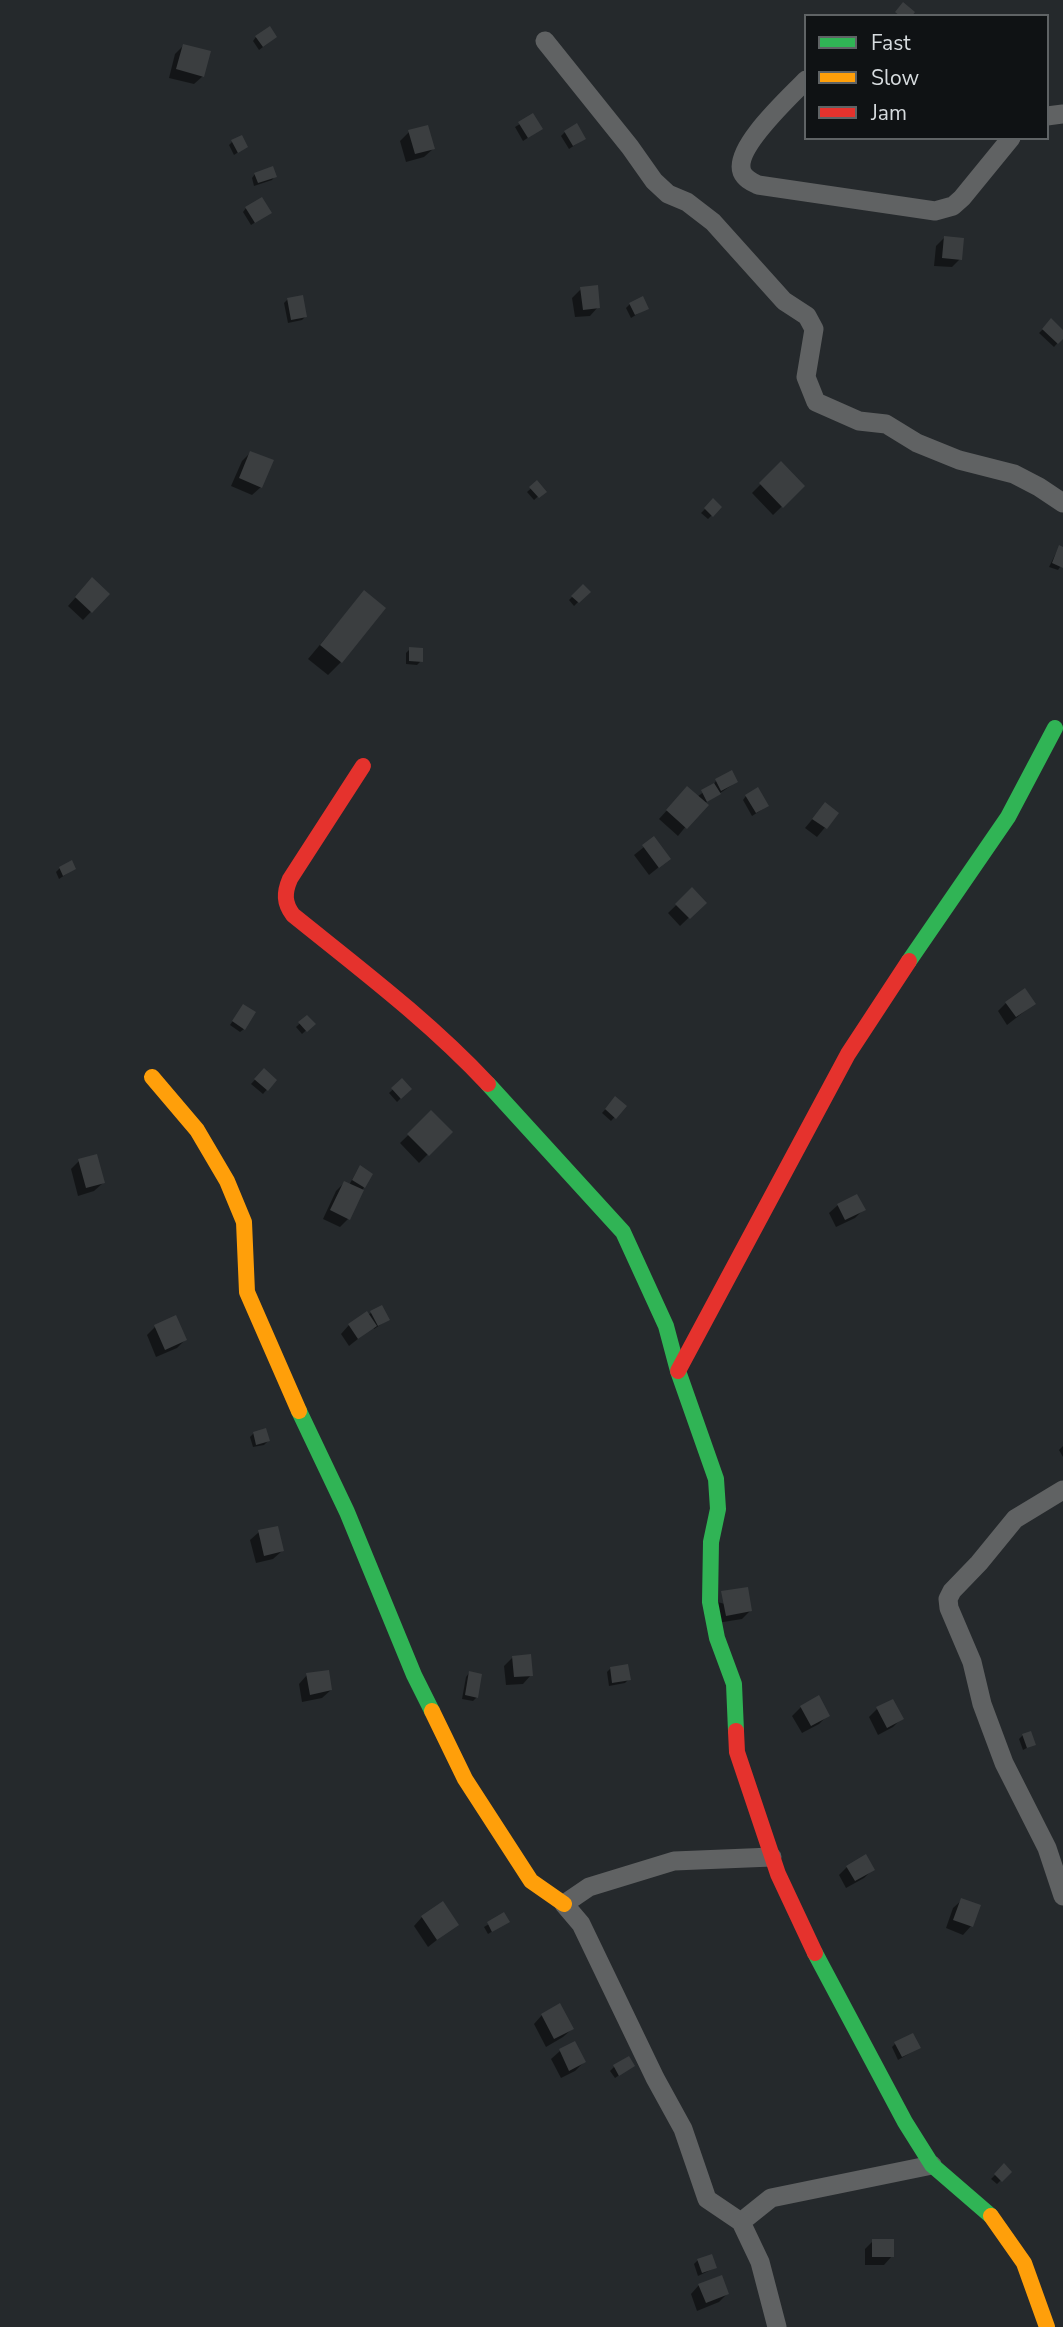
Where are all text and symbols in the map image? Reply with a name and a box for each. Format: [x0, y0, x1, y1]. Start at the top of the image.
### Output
legend [804, 14, 1049, 140]
text: Fast [871, 29, 911, 57]
text: Slow [871, 64, 919, 92]
text: Jam [871, 99, 907, 127]

